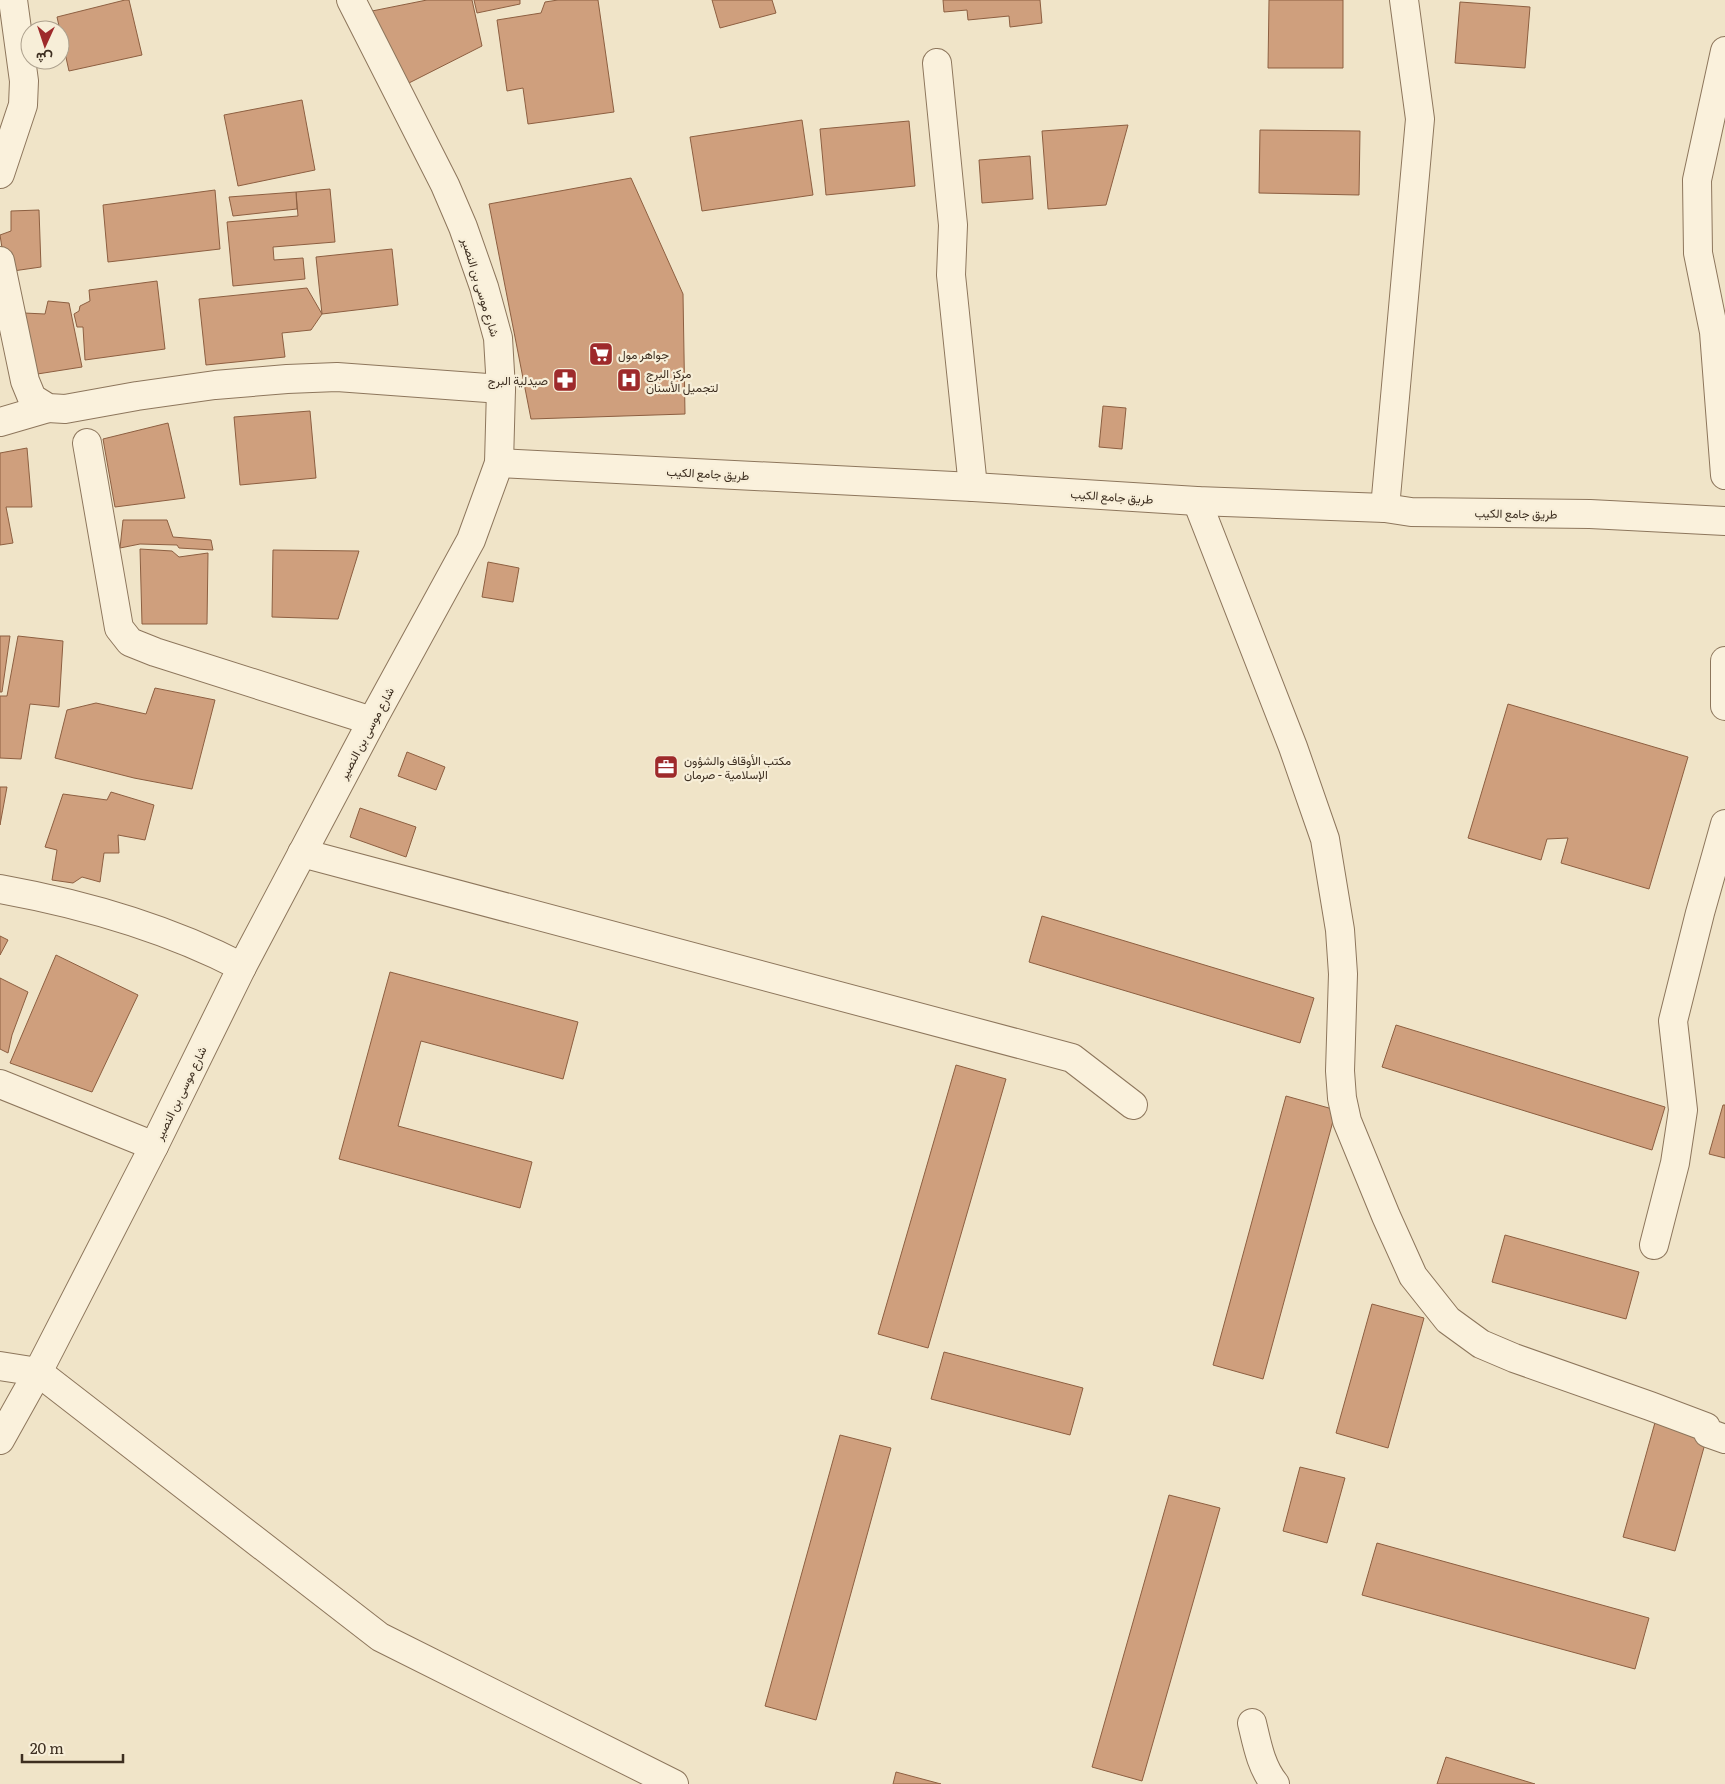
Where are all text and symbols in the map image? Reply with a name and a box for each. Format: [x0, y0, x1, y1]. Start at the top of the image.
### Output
north arrow [20, 20, 70, 70]
text: ش [35, 49, 53, 69]
street label: شارع موسى بن النصير [456, 234, 505, 339]
supermarket icon: جواهر مول [588, 341, 614, 367]
place label: جواهر مول [618, 345, 669, 363]
place label: مركز البرج لتجميل الأسنان [646, 364, 718, 396]
pharmacy icon: صيدلية البرج [552, 367, 578, 393]
hospital icon: مركز البرج لتجميل الأسنان [616, 367, 642, 393]
place label: صيدلية البرج [488, 371, 548, 390]
street label: طريق جامع الكيب [666, 462, 750, 485]
street label: طريق جامع الكيب [1070, 484, 1154, 509]
street label: طريق جامع الكيب [1474, 503, 1558, 524]
street label: شارع موسى بن النصير [334, 684, 399, 784]
place label: مكتب الأوقاف والشؤون الإسلامية - صرمان [684, 751, 791, 783]
office icon: مكتب الأوقاف والشؤون الإسلامية - صرمان [653, 754, 679, 780]
street label: شارع موسى بن النصير [149, 1043, 211, 1144]
scale bar [22, 1732, 124, 1764]
text: 20 m [30, 1736, 64, 1759]

